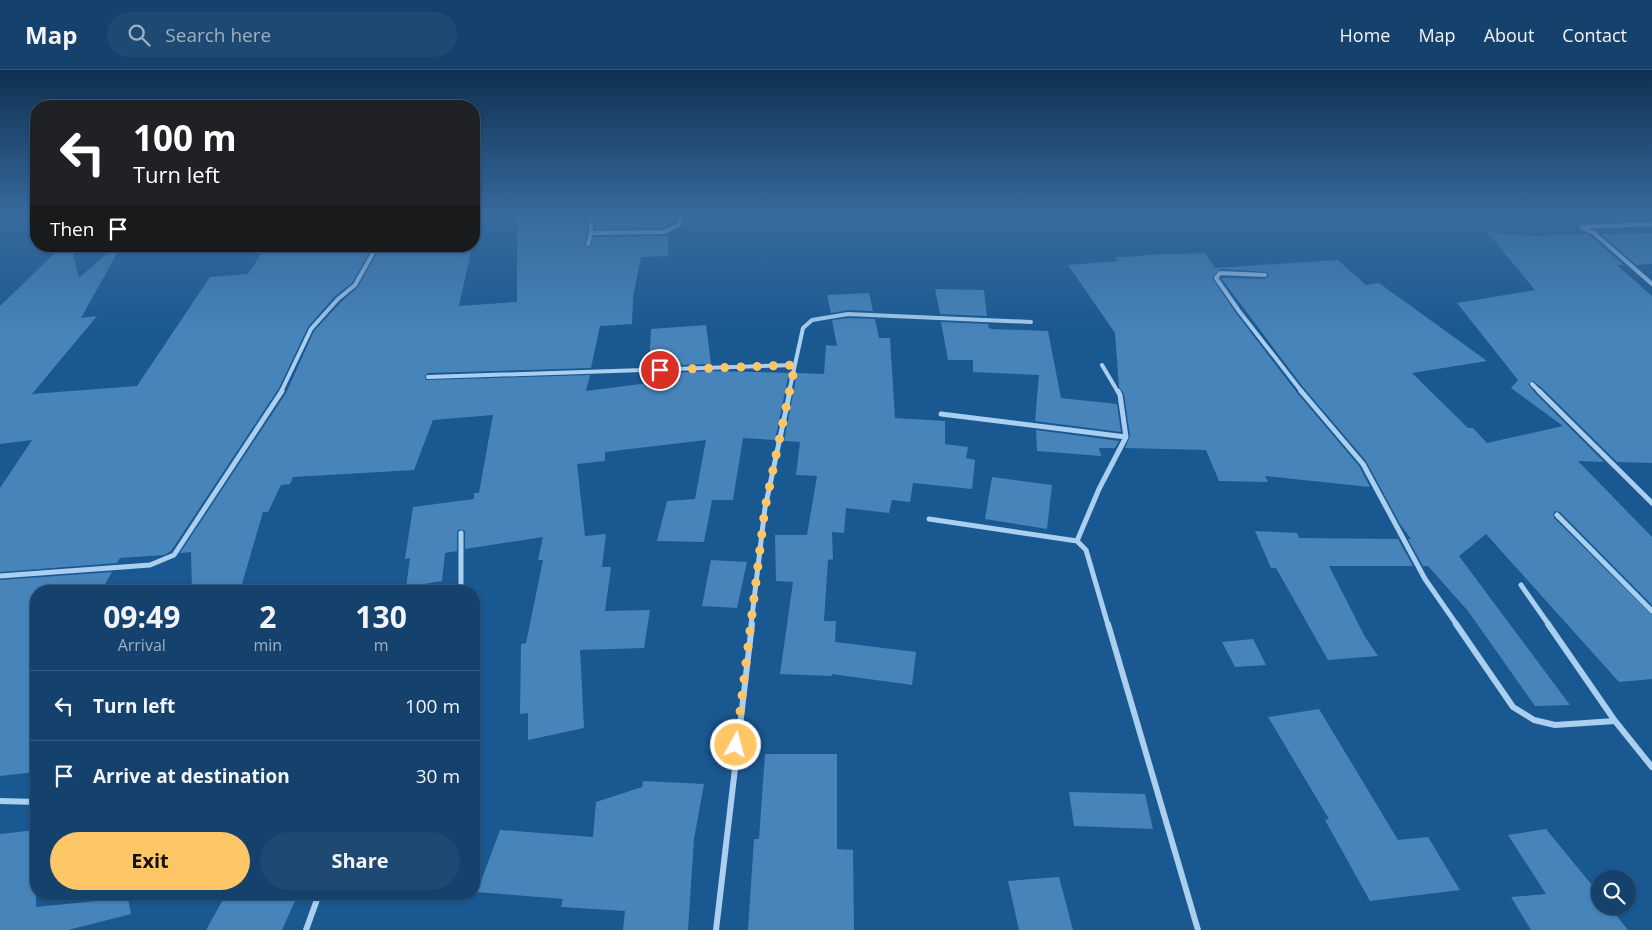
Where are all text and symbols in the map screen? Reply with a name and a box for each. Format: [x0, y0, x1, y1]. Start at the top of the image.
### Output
search box [107, 12, 457, 57]
text: Map [25, 18, 77, 51]
icon: search [125, 21, 153, 49]
text: Search here [165, 22, 271, 48]
text: Home [1340, 23, 1390, 47]
text: Map [1418, 23, 1456, 47]
text: About [1484, 23, 1534, 47]
text: Contact [1562, 23, 1627, 47]
text: 100 m [133, 114, 237, 161]
icon: left [50, 120, 115, 185]
text: Turn left [133, 159, 220, 189]
icon: arrive [104, 215, 132, 243]
text: Then [50, 216, 94, 242]
pin [639, 349, 681, 391]
icon: arrive [646, 356, 674, 384]
text: 09:49 [103, 596, 180, 637]
text: 2 [259, 596, 276, 637]
text: 130 [355, 596, 407, 637]
text: Arrival [118, 634, 166, 656]
text: min [254, 634, 282, 656]
text: m [374, 634, 389, 656]
icon: left [50, 692, 78, 720]
text: Turn left [93, 693, 175, 719]
text: 100 m [405, 693, 460, 719]
position arrow [709, 718, 761, 770]
icon: arrive [50, 762, 78, 790]
text: Arrive at destination [93, 763, 290, 789]
text: 30 m [416, 763, 460, 789]
button: Exit [50, 832, 250, 890]
button: Share [260, 832, 460, 890]
map controls [1591, 870, 1636, 915]
button: search [1591, 870, 1636, 915]

